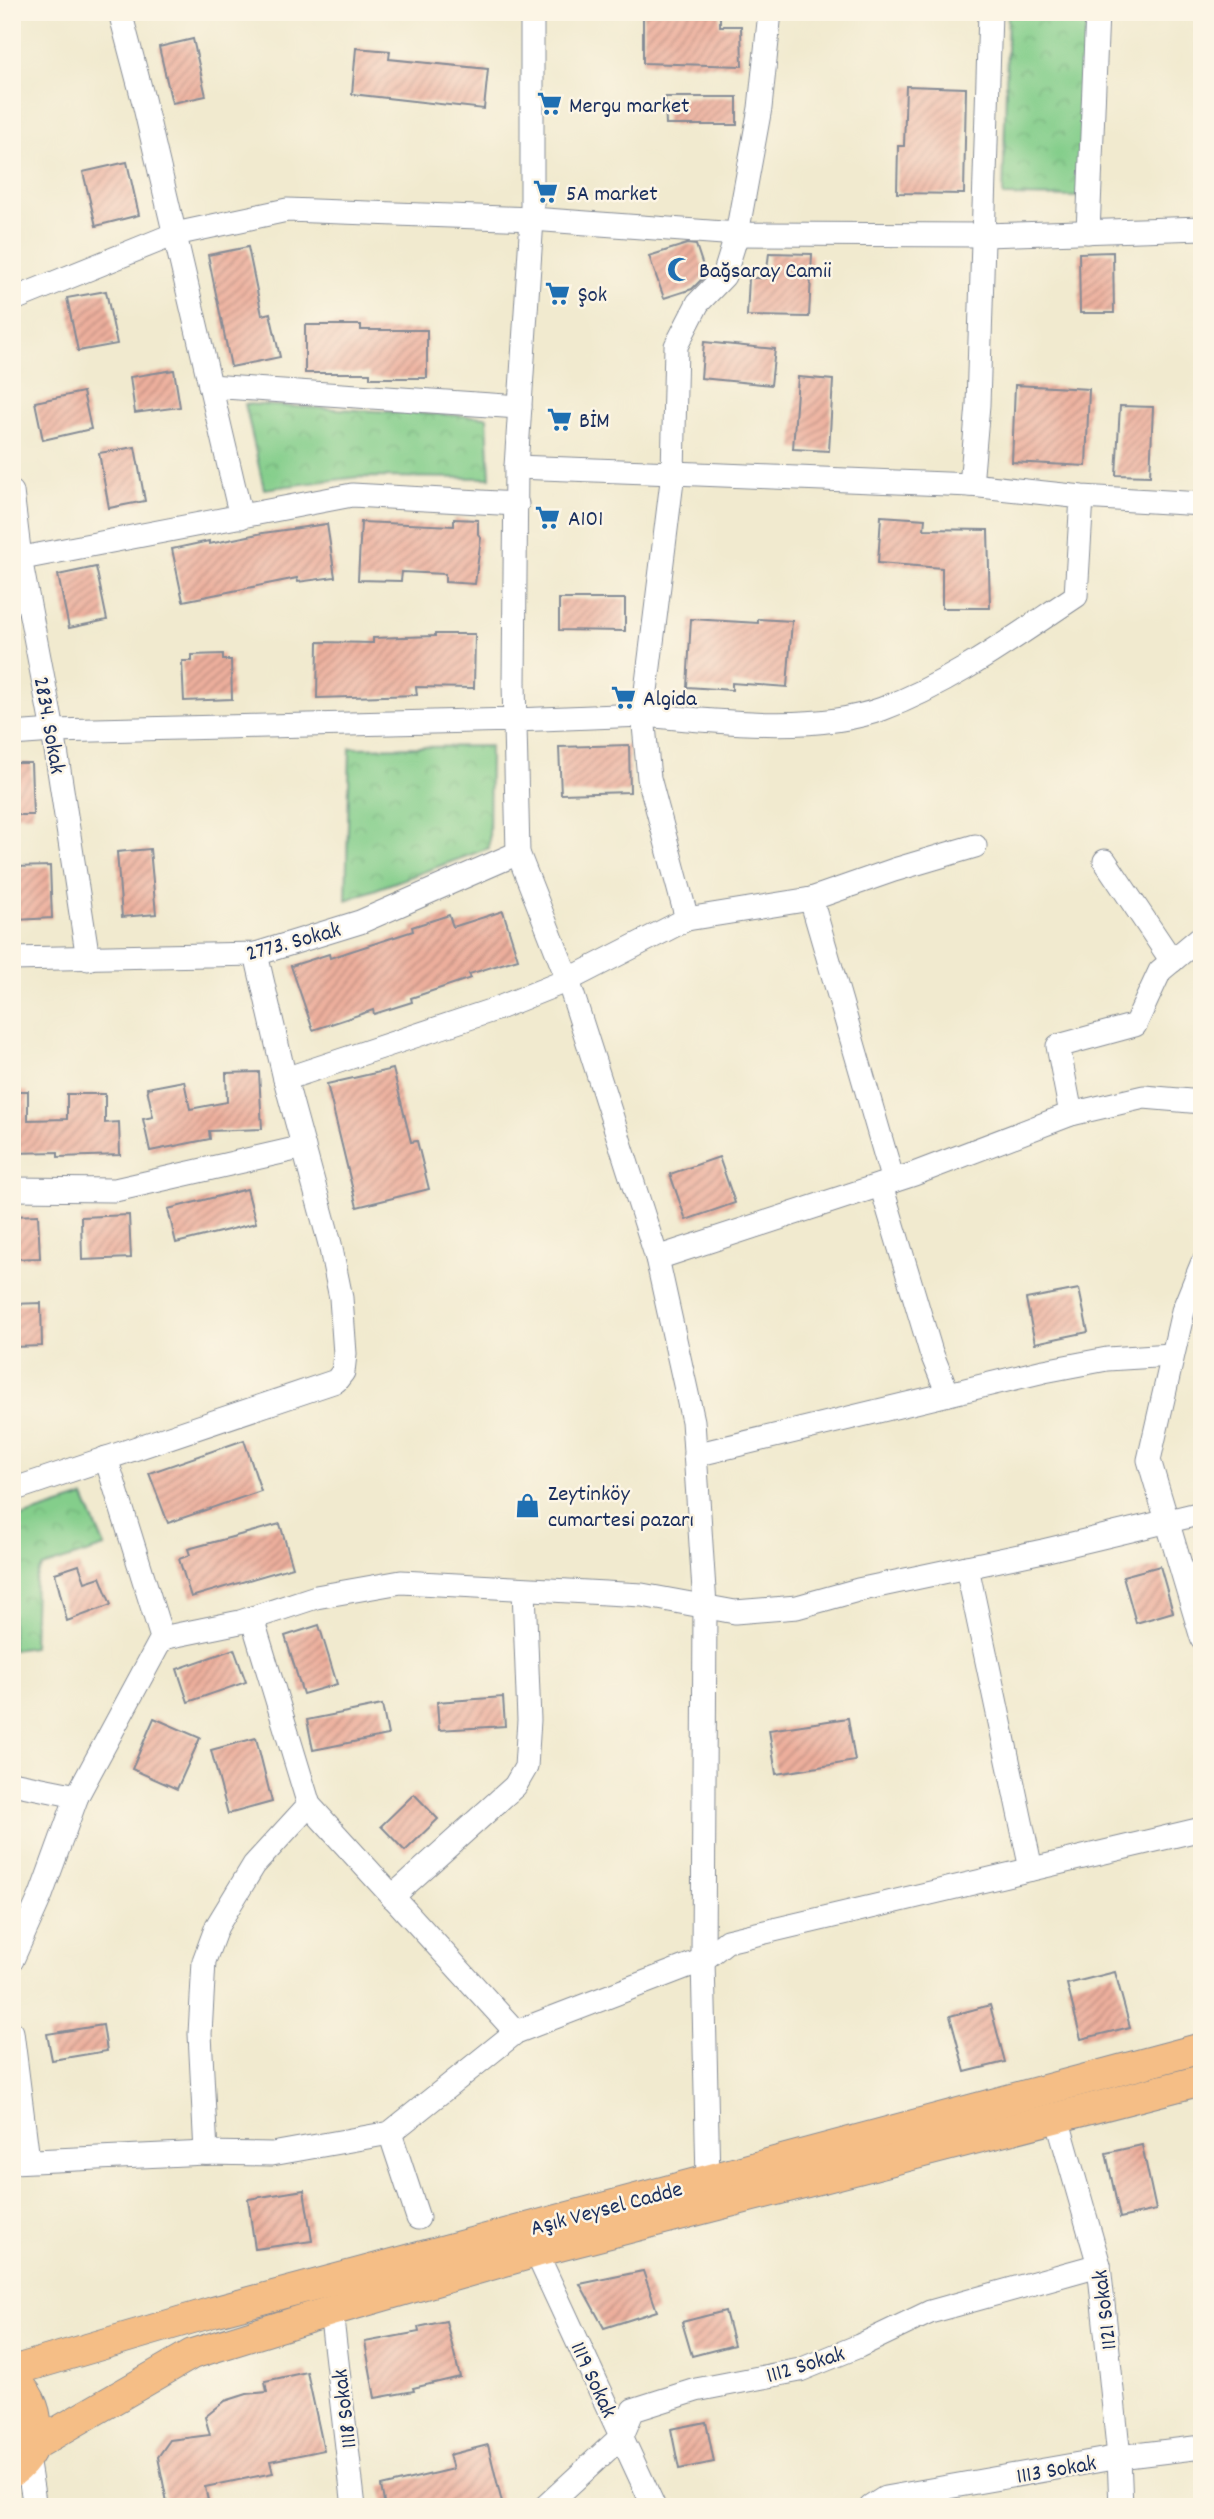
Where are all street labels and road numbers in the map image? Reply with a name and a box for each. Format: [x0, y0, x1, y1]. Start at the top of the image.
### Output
street label: 2834. Sokak [23, 674, 72, 777]
street label: 2773. Sokak [243, 915, 345, 972]
street label: Aşık Veysel Cadde [527, 2174, 687, 2247]
street label: 1121 Sokak [1085, 2268, 1128, 2352]
street label: 1119 Sokak [560, 2337, 624, 2424]
street label: 1112 Sokak [763, 2339, 849, 2394]
street label: 1118 Sokak [325, 2367, 368, 2450]
street label: 1113 Sokak [1014, 2448, 1099, 2495]

